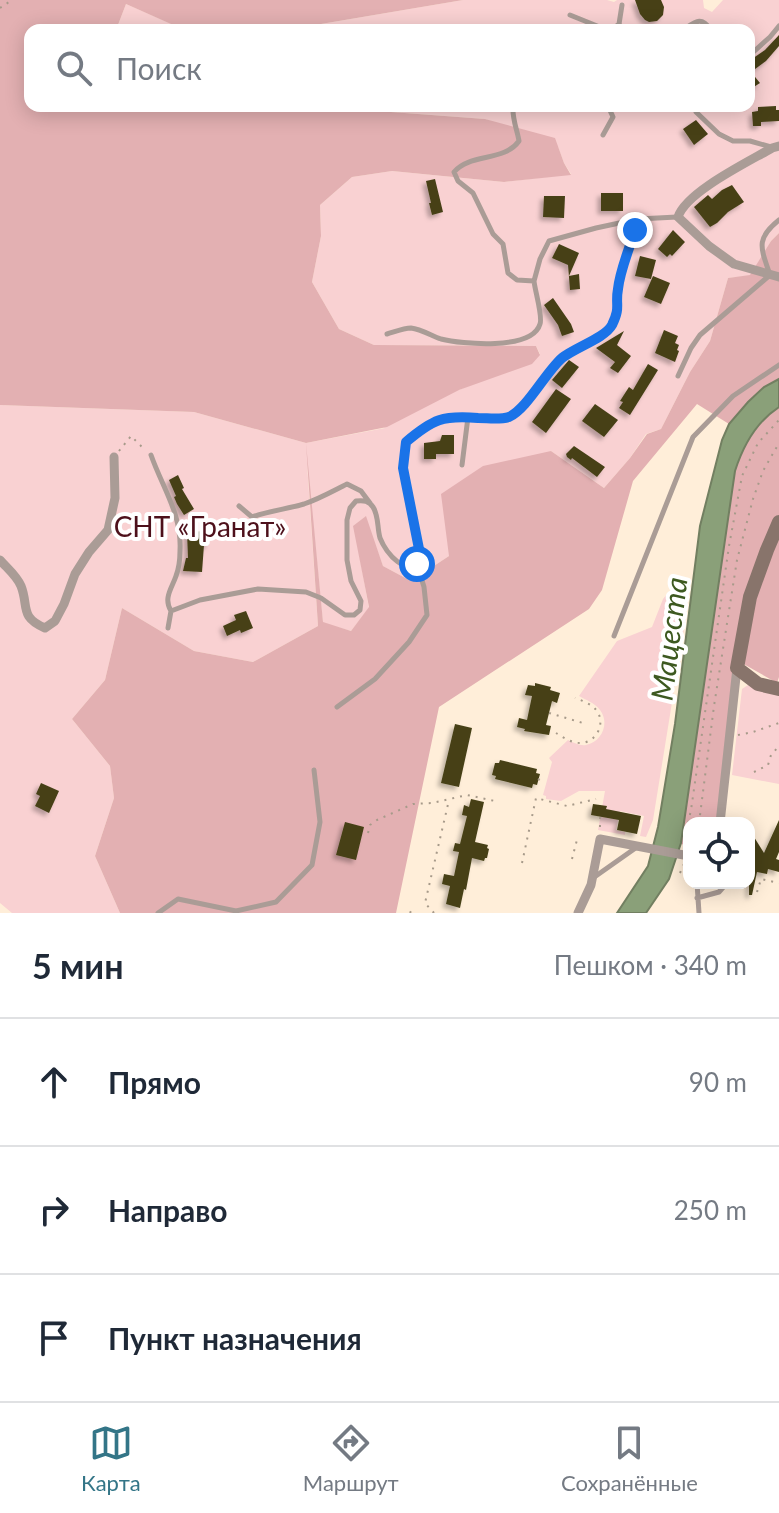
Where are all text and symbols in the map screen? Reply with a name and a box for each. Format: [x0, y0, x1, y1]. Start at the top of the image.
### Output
search box [24, 24, 755, 112]
icon: search [52, 46, 96, 90]
text: Поиск [116, 50, 202, 86]
route end [617, 212, 653, 248]
park label: СНТ «Гранат» [114, 509, 286, 543]
route start [399, 546, 435, 582]
water label: Мацеста [643, 575, 693, 703]
map controls [683, 817, 755, 889]
button: locate [683, 817, 755, 889]
text: 5 мин [32, 945, 124, 986]
text: Пешком · 340 m [554, 949, 747, 981]
icon: ahead [32, 1060, 76, 1104]
text: Прямо [108, 1064, 201, 1100]
text: 90 m [689, 1066, 747, 1098]
icon: right [32, 1188, 76, 1232]
text: Направо [108, 1192, 228, 1228]
text: 250 m [674, 1194, 747, 1226]
icon: arrive [32, 1316, 76, 1360]
text: Пункт назначения [108, 1320, 362, 1356]
tab: Карта [81, 1421, 141, 1496]
tab: Маршрут [303, 1421, 399, 1496]
tab: Сохранённые [561, 1421, 698, 1496]

